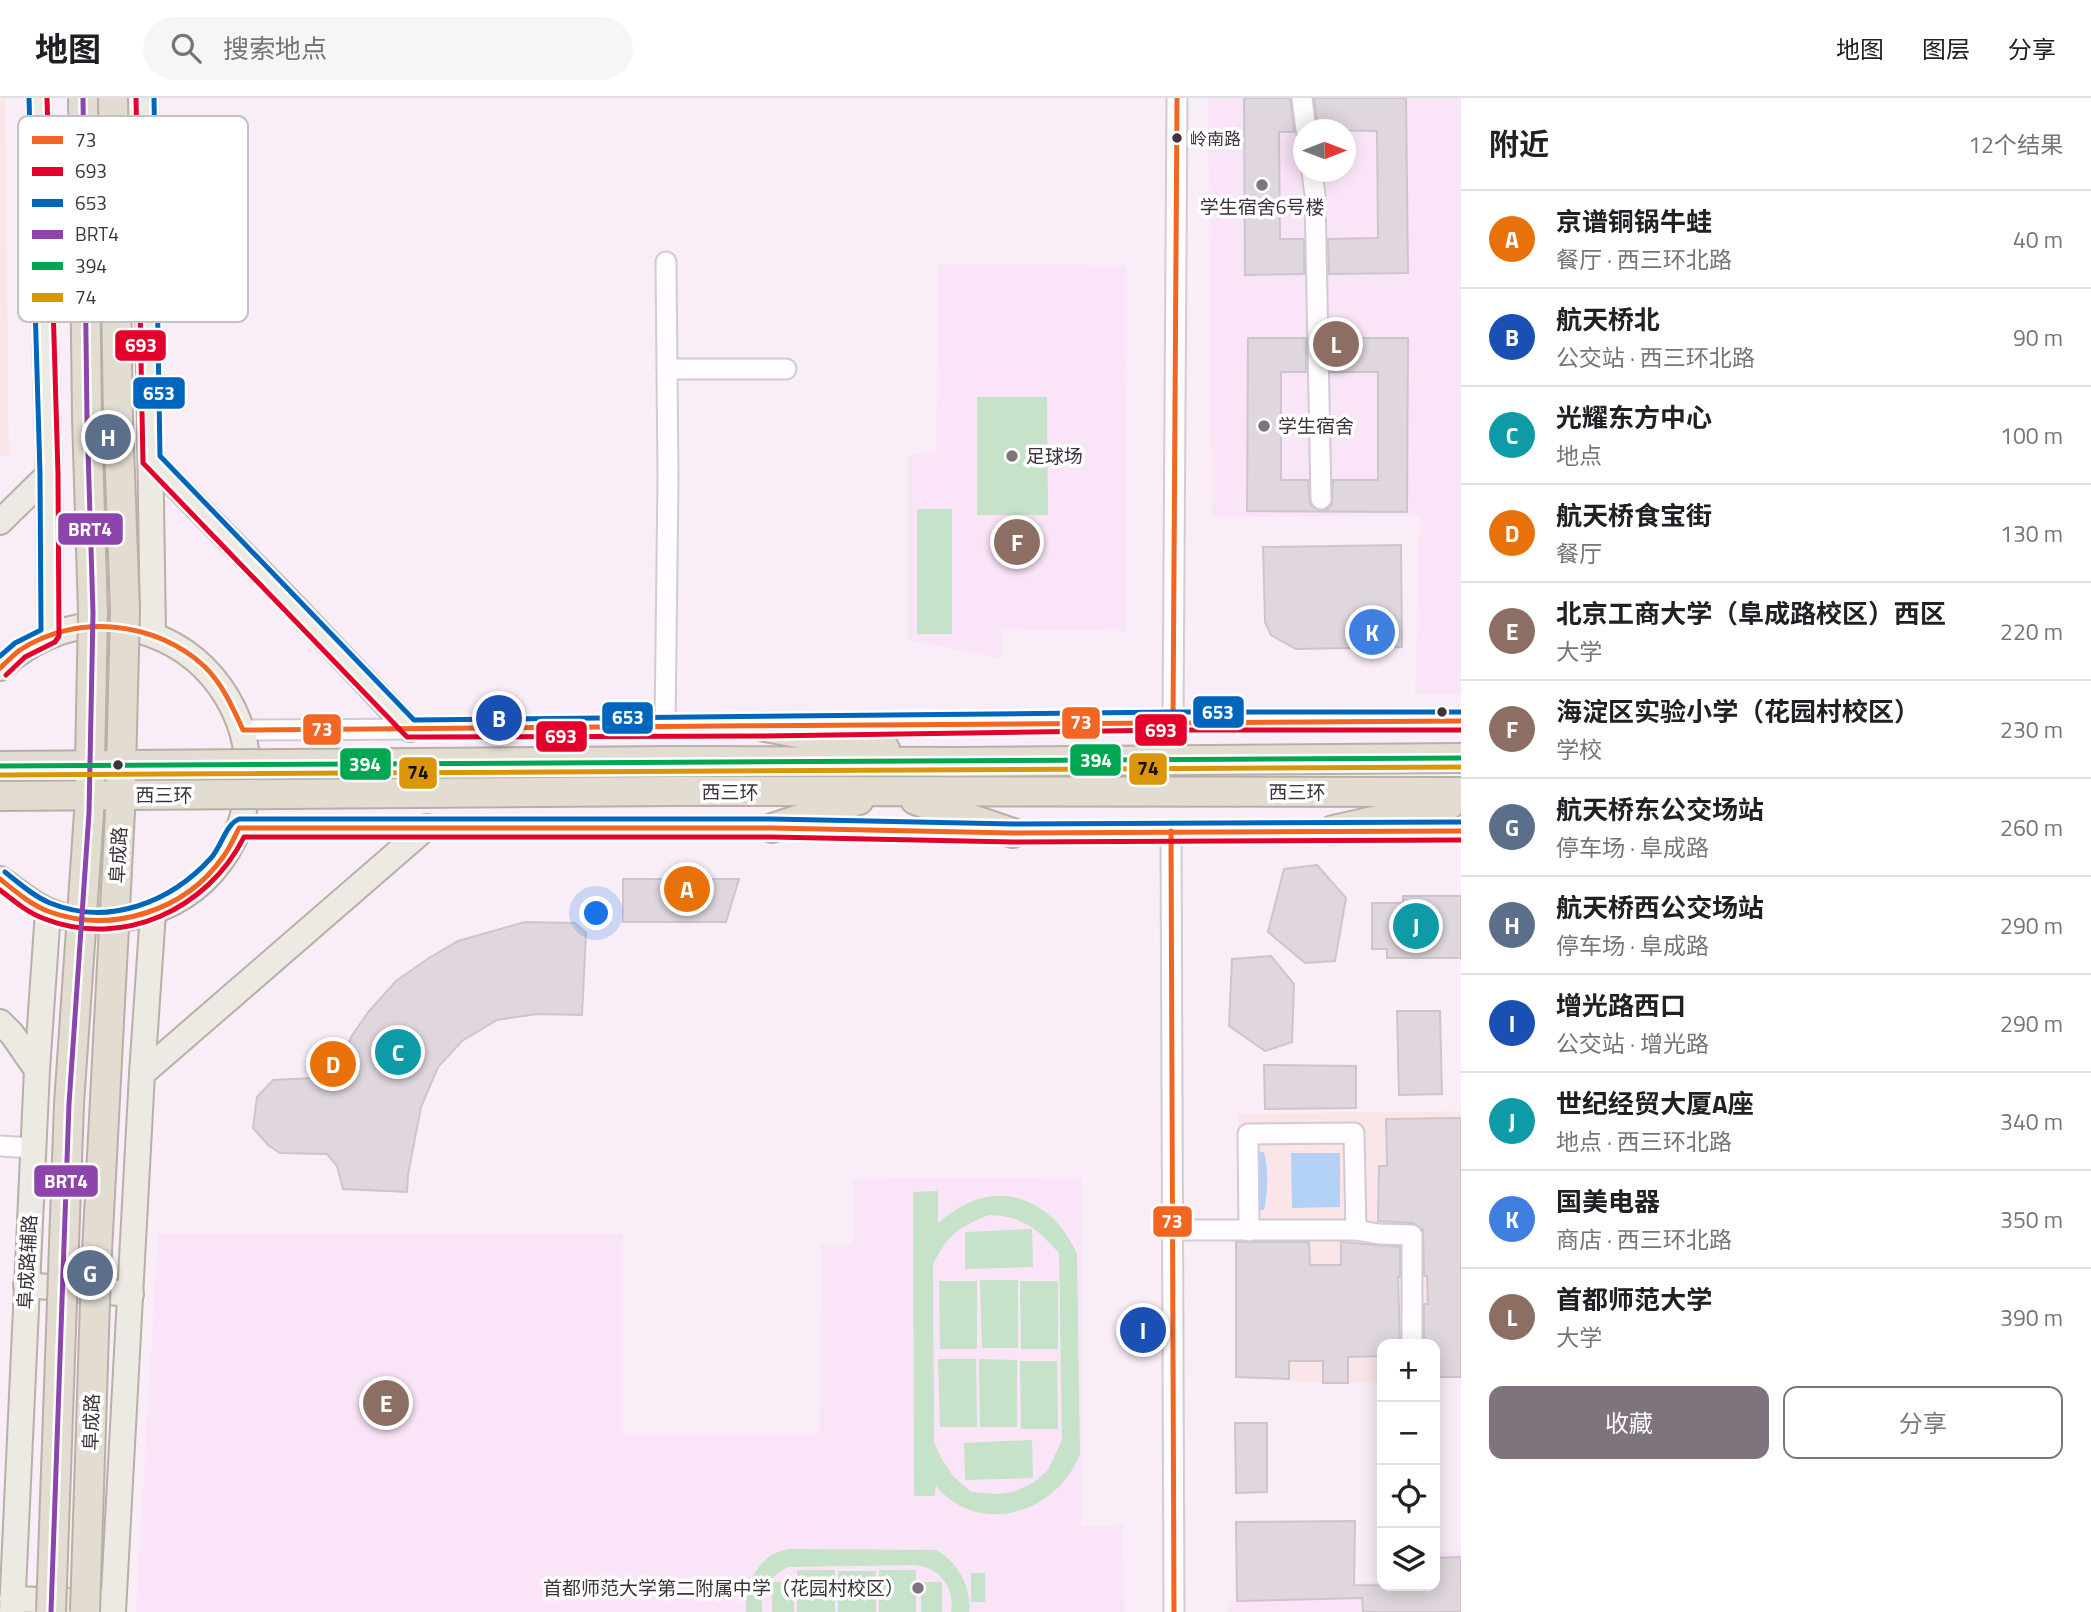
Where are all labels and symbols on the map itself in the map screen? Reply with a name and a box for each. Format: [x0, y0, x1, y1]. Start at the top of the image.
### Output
legend [18, 116, 248, 322]
north arrow [1293, 119, 1356, 182]
text: 73 [75, 125, 96, 154]
place label: 岭南路 [1190, 126, 1241, 152]
marker: 岭南路 [1170, 131, 1184, 145]
text: 693 [75, 156, 107, 185]
marker: 学生宿舍6号楼 [1254, 177, 1270, 193]
text: 653 [75, 188, 107, 217]
place label: 学生宿舍6号楼 [1200, 192, 1324, 221]
text: BRT4 [75, 219, 119, 248]
text: 394 [75, 251, 107, 280]
text: 74 [75, 282, 96, 311]
pin: L [1313, 318, 1359, 370]
line badge: 693 [114, 329, 167, 362]
text: 693 [125, 330, 157, 359]
line badge: 653 [132, 376, 186, 410]
text: 653 [143, 378, 175, 407]
pin: H [85, 411, 131, 463]
place label: 学生宿舍 [1278, 411, 1354, 440]
marker: 学生宿舍 [1256, 418, 1272, 434]
place label: 足球场 [1026, 441, 1083, 470]
marker: 足球场 [1004, 448, 1020, 464]
line badge: BRT4 [57, 512, 124, 546]
text: BRT4 [68, 514, 112, 543]
pin: F [994, 516, 1040, 568]
pin: K [1349, 606, 1395, 658]
pin: B [476, 692, 522, 744]
line badge: 653 [1192, 695, 1245, 729]
text: 653 [1202, 697, 1234, 726]
line badge: 653 [601, 701, 654, 735]
text: 653 [612, 702, 644, 731]
unlabelled marker [1435, 705, 1449, 719]
line badge: 73 [1061, 706, 1101, 740]
text: 73 [1070, 707, 1092, 736]
line badge: 73 [302, 713, 342, 746]
line badge: 693 [1134, 713, 1188, 747]
text: 73 [311, 714, 333, 743]
text: 693 [1145, 715, 1177, 744]
line badge: 693 [535, 720, 588, 753]
text: 693 [545, 721, 577, 750]
line badge: 394 [1069, 743, 1122, 777]
text: 394 [1080, 745, 1112, 774]
line badge: 394 [339, 747, 392, 781]
text: 394 [349, 749, 381, 778]
line badge: 74 [1128, 752, 1168, 786]
text: 74 [1137, 753, 1159, 782]
line badge: 74 [398, 756, 438, 790]
text: 74 [407, 757, 429, 786]
unlabelled marker [111, 758, 125, 772]
street label: 西三环 [701, 777, 759, 806]
street label: 西三环 [1268, 777, 1326, 806]
street label: 西三环 [135, 780, 193, 809]
street label: 阜成路 [102, 826, 133, 884]
pin: A [664, 863, 710, 915]
your location [579, 896, 613, 930]
pin: J [1393, 900, 1439, 952]
pin: C [375, 1026, 421, 1078]
pin: D [310, 1038, 356, 1090]
line badge: BRT4 [33, 1164, 99, 1198]
text: BRT4 [44, 1166, 88, 1195]
line badge: 73 [1152, 1205, 1193, 1238]
text: 73 [1161, 1206, 1183, 1235]
street label: 阜成路辅路 [10, 1214, 43, 1310]
pin: G [67, 1247, 113, 1299]
pin: I [1120, 1304, 1166, 1356]
pin: E [363, 1377, 409, 1429]
street label: 阜成路 [75, 1393, 106, 1451]
place label: 首都师范大学第二附属中学（花园村校区） [543, 1573, 904, 1602]
marker: 首都师范大学第二附属中学（花园村校区） [910, 1580, 926, 1596]

